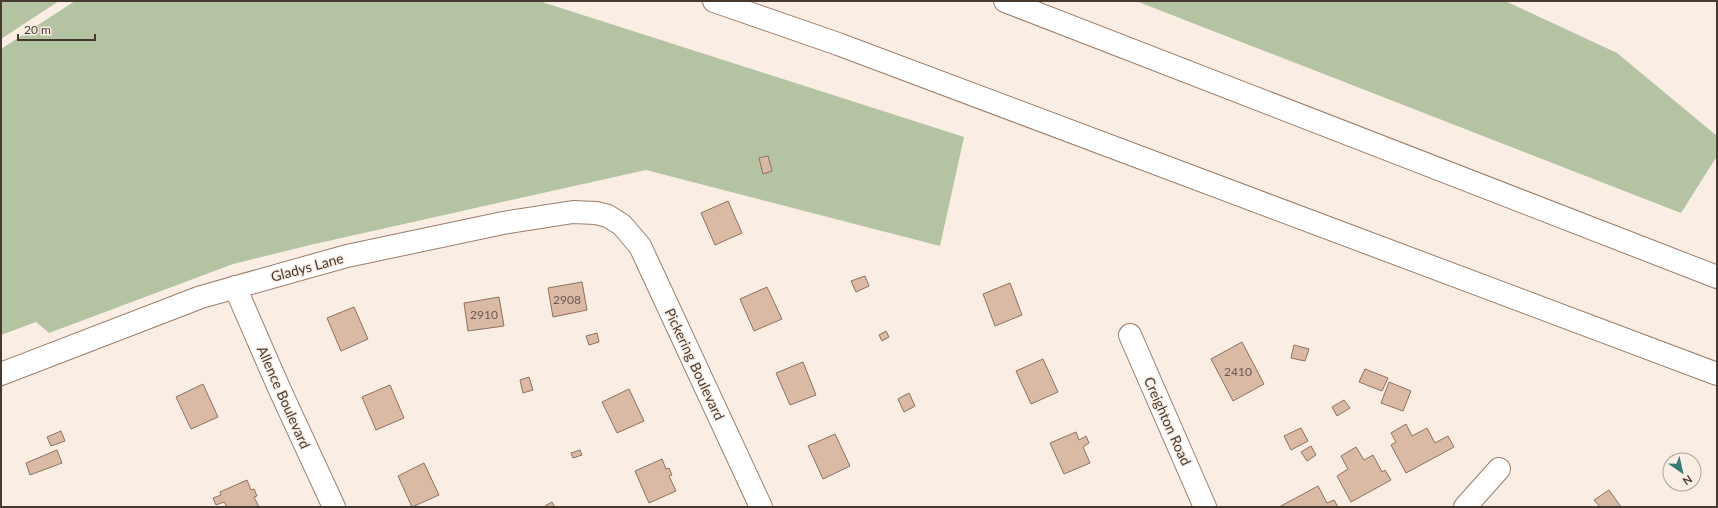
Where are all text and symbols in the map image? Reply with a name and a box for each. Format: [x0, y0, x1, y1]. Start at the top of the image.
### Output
scale bar [18, 16, 95, 42]
text: 20 m [24, 22, 51, 37]
street label: Gladys Lane [269, 249, 345, 285]
house number: 2908 [553, 292, 581, 307]
street label: Pickering Boulevard [662, 305, 728, 423]
house number: 2910 [470, 307, 498, 322]
street label: Allence Boulevard [254, 343, 314, 451]
house number: 2410 [1224, 364, 1252, 379]
street label: Creighton Road [1141, 374, 1195, 468]
north arrow [1662, 452, 1702, 492]
text: N [1681, 473, 1695, 488]

